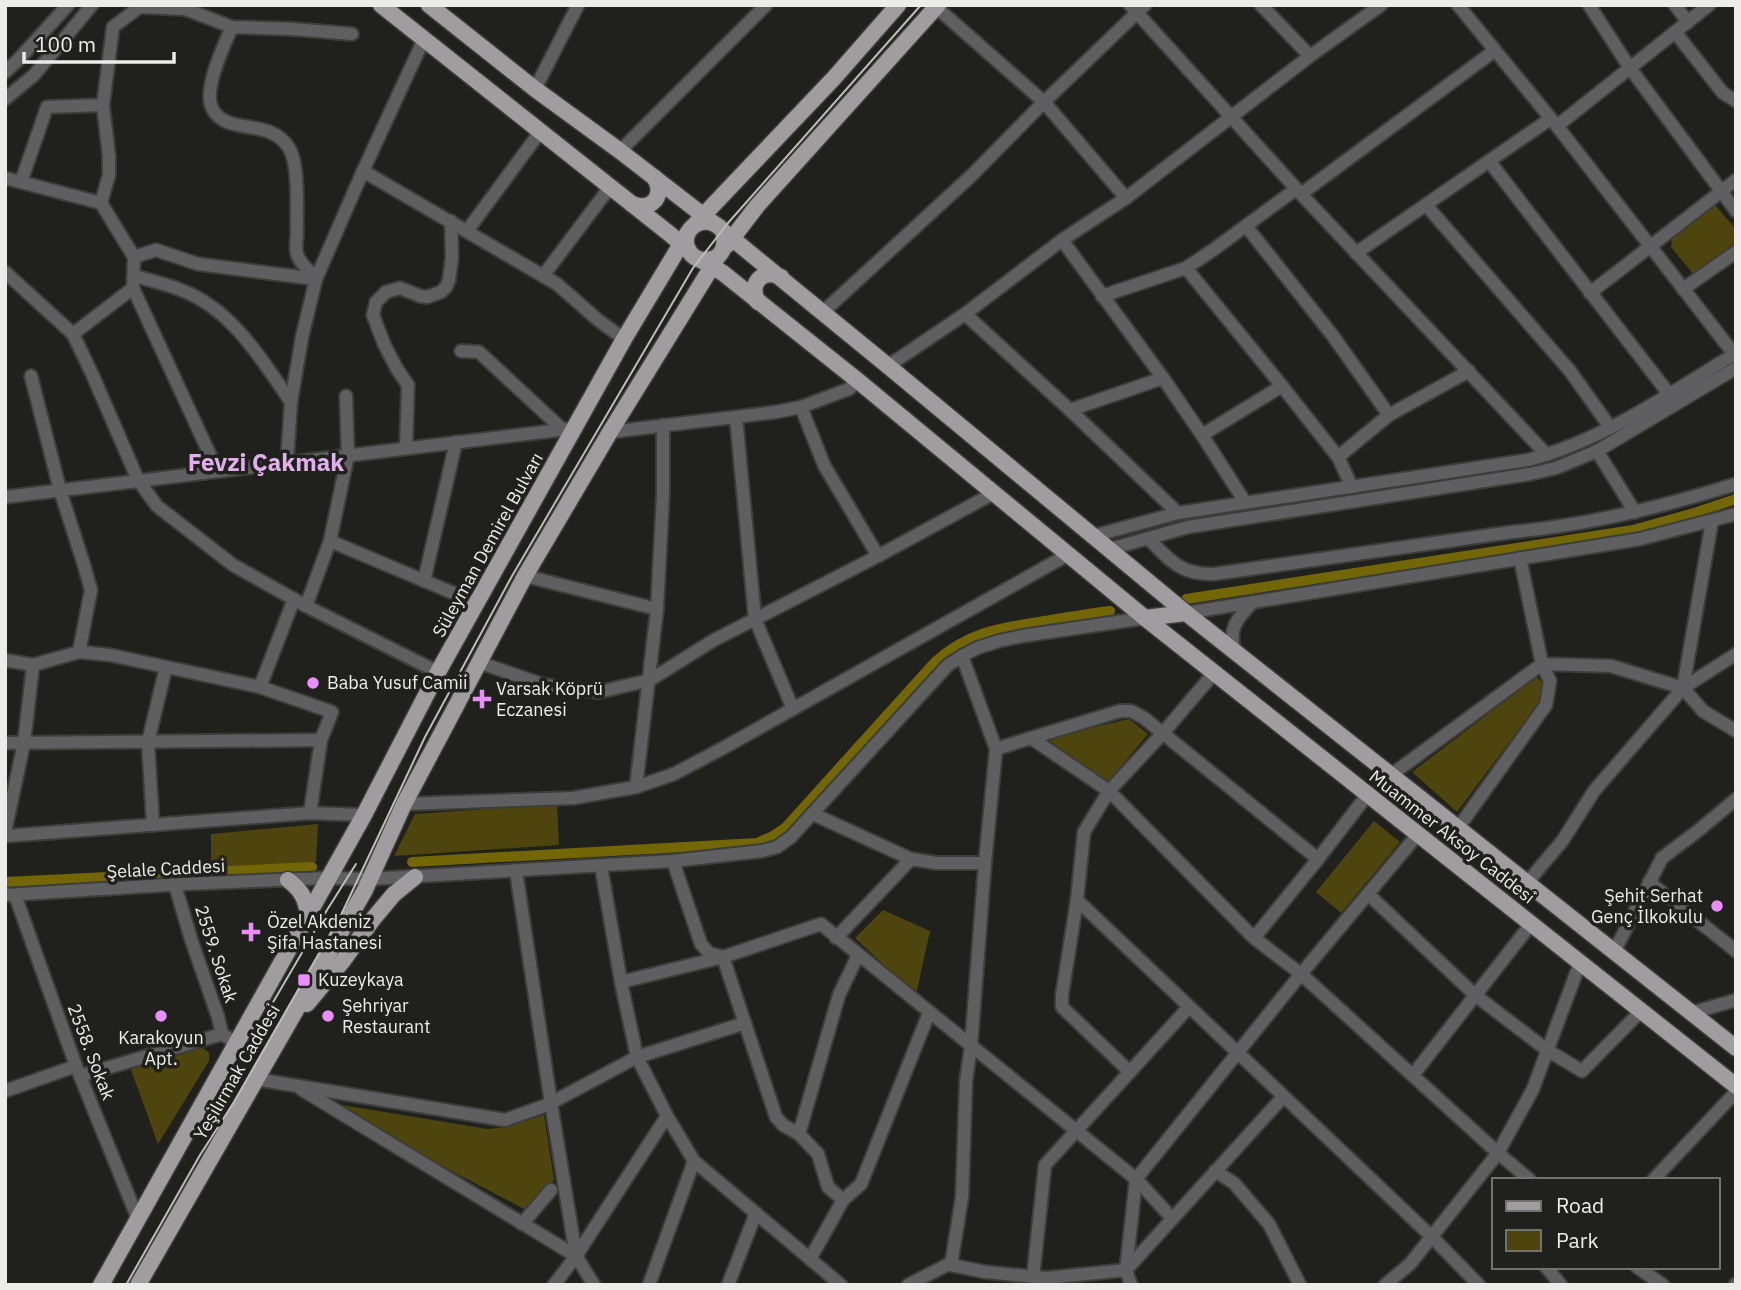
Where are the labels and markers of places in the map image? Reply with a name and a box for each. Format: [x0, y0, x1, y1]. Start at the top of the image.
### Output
place label: Baba Yusuf Camii [327, 671, 468, 694]
marker: Baba Yusuf Camii [305, 675, 321, 691]
place label: Varsak Köprü Eczanesi [496, 677, 603, 721]
marker: Varsak Köprü Eczanesi [474, 691, 490, 707]
place label: Şehit Serhat Genç İlkokulu [1591, 884, 1703, 928]
marker: Şehit Serhat Genç İlkokulu [1709, 898, 1725, 914]
place label: Özel Akdeniz Şifa Hastanesi [267, 910, 382, 954]
marker: Özel Akdeniz Şifa Hastanesi [241, 922, 261, 942]
place label: Kuzeykaya [318, 968, 404, 991]
marker: Kuzeykaya [296, 972, 312, 988]
place label: Şehriyar Restaurant [342, 994, 431, 1038]
marker: Karakoyun Apt. [153, 1008, 169, 1024]
marker: Şehriyar Restaurant [320, 1008, 336, 1024]
place label: Karakoyun Apt. [118, 1026, 204, 1070]

